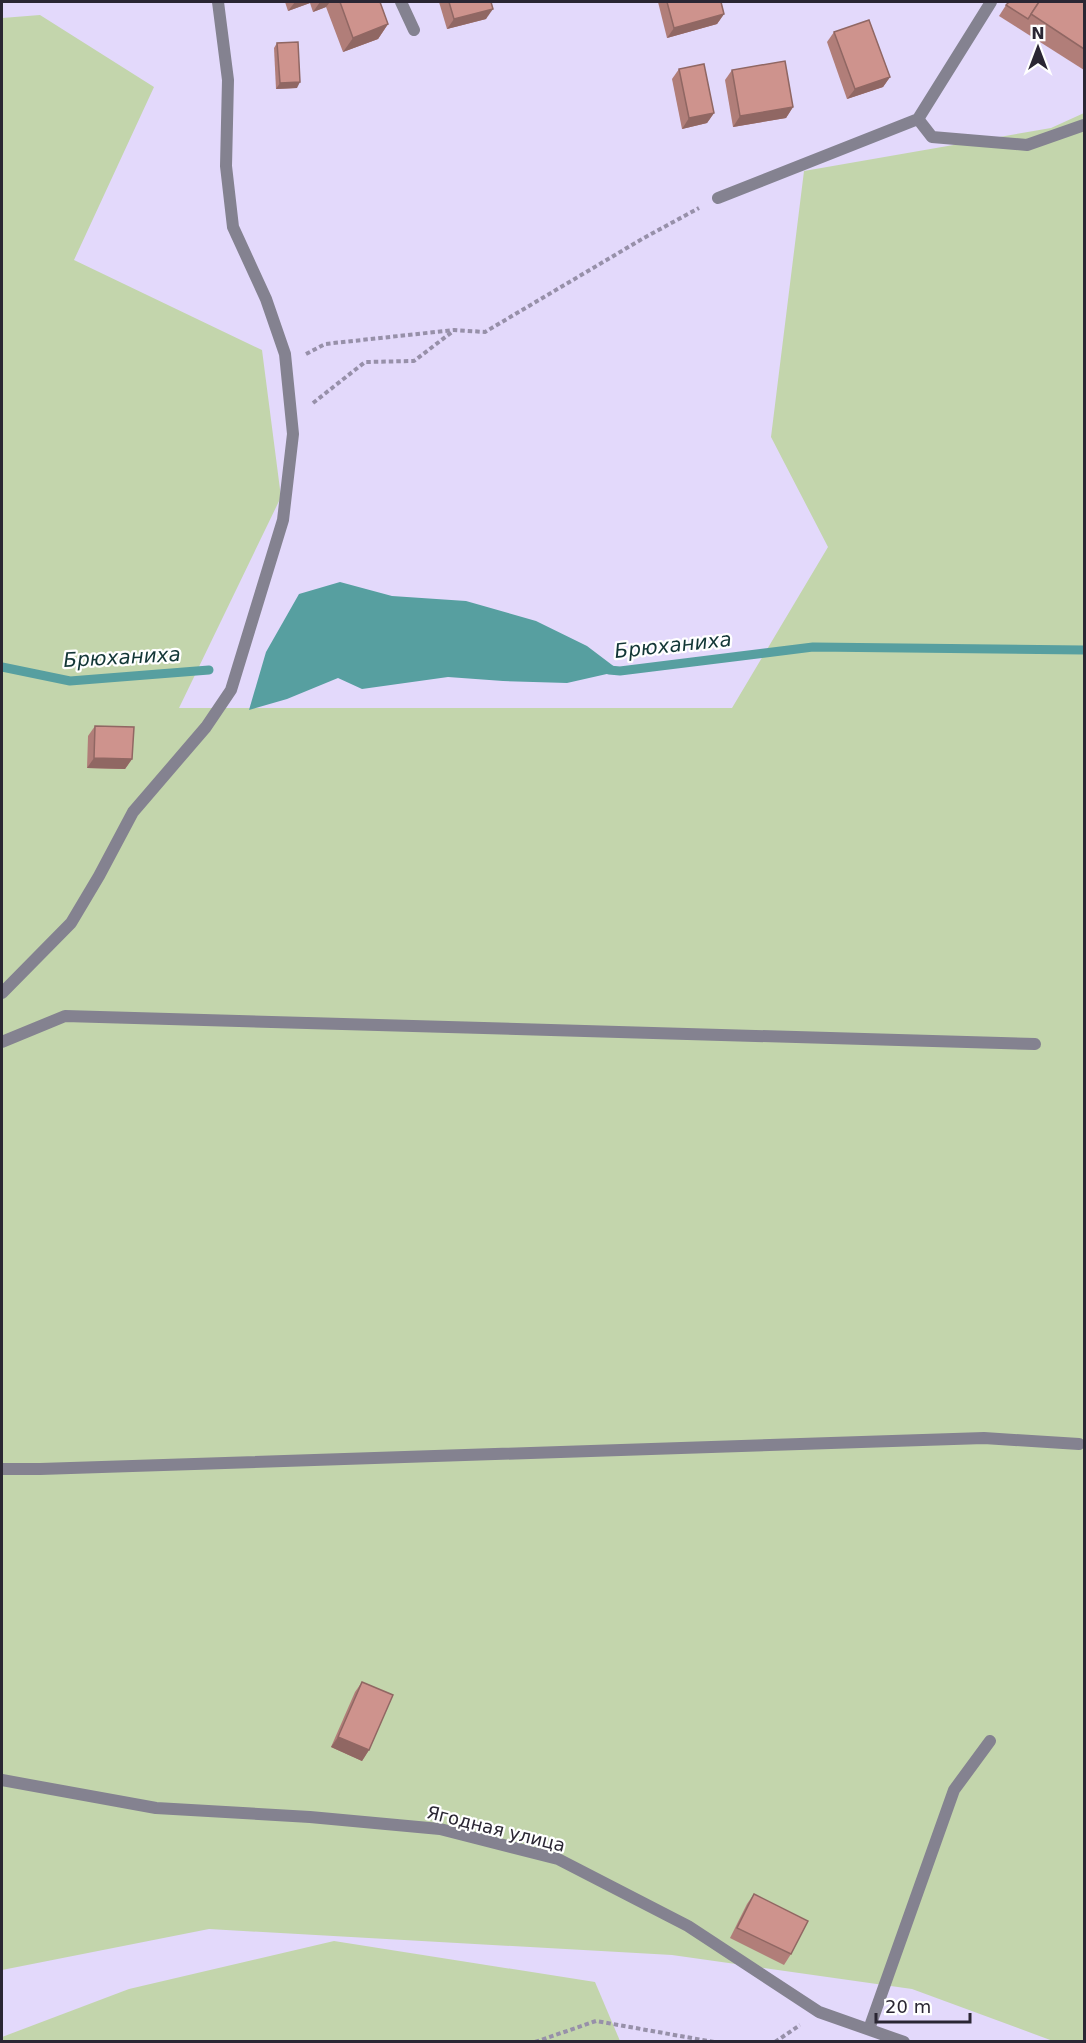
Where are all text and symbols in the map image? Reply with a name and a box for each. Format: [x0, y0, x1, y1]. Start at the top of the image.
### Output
north arrow [1008, 18, 1068, 78]
text: N [1031, 24, 1045, 43]
water label: Брюханиха [613, 627, 733, 663]
water label: Брюханиха [63, 642, 181, 672]
street label: Ягодная улица [425, 1801, 568, 1856]
scale bar [876, 1986, 970, 2024]
text: 20 m [885, 1996, 931, 2017]

